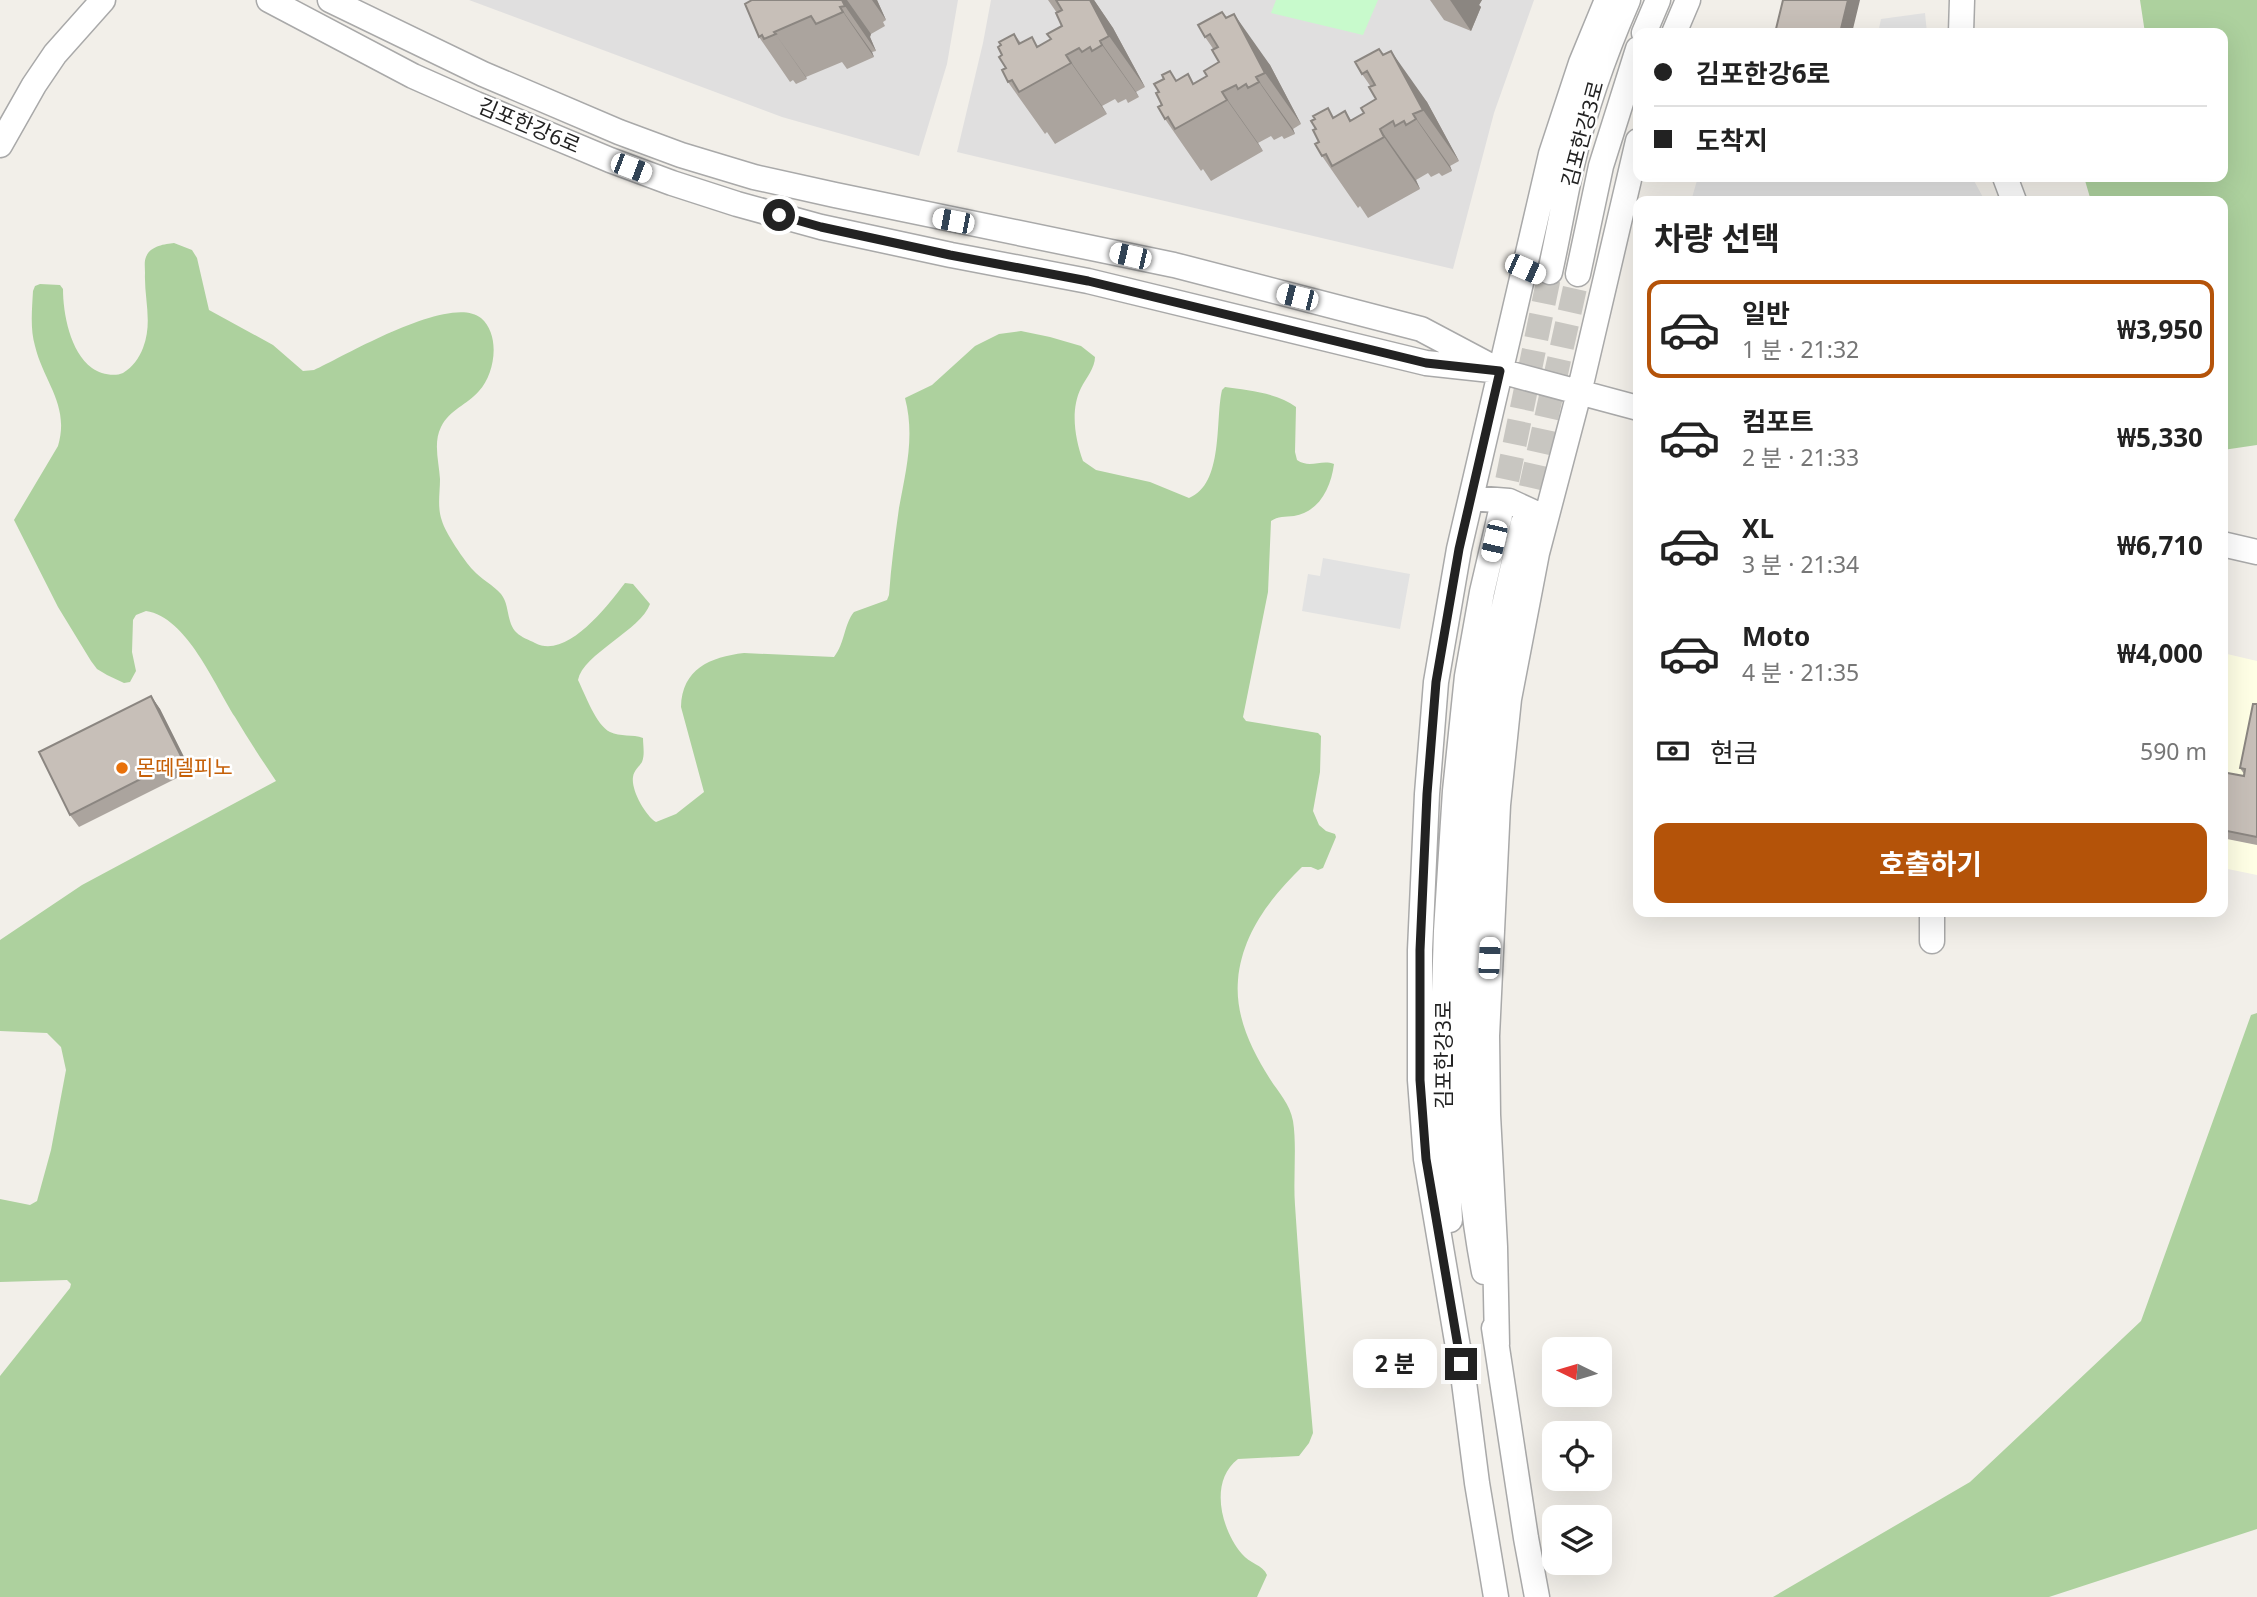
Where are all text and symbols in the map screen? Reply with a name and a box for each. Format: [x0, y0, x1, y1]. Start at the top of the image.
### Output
text: 김포한강6로 [1696, 55, 1830, 91]
street label: 김포한강3로 [1554, 78, 1610, 190]
street label: 김포한강6로 [474, 91, 585, 159]
text: 도착지 [1696, 122, 1768, 158]
car [608, 151, 655, 185]
route start [763, 199, 795, 231]
car [931, 207, 976, 235]
text: 차량 선택 [1654, 216, 1780, 259]
car [1108, 241, 1153, 271]
car [1502, 251, 1549, 287]
car [1275, 282, 1320, 312]
text: 일반 [1742, 295, 1790, 331]
icon: car [1658, 298, 1721, 361]
text: ₩3,950 [2117, 311, 2203, 347]
text: 1 분 · 21:32 [1742, 333, 1859, 365]
text: 컴포트 [1742, 403, 1814, 439]
icon: car [1658, 406, 1721, 469]
text: ₩5,330 [2117, 419, 2203, 455]
text: 2 분 · 21:33 [1742, 441, 1859, 473]
text: XL [1742, 510, 1774, 546]
icon: car [1658, 514, 1721, 577]
car [1480, 518, 1509, 564]
text: ₩6,710 [2117, 527, 2203, 563]
text: 3 분 · 21:34 [1742, 548, 1859, 580]
text: Moto [1742, 618, 1810, 654]
icon: car [1658, 622, 1721, 685]
text: ₩4,000 [2117, 635, 2203, 671]
text: 4 분 · 21:35 [1742, 656, 1859, 688]
icon: cash [1654, 732, 1692, 770]
text: 현금 [1710, 734, 1758, 770]
text: 590 m [2140, 735, 2207, 767]
place label: 몬떼델피노 [136, 753, 233, 781]
marker: 몬떼델피노 [114, 760, 130, 776]
button: 호출하기 [1654, 823, 2207, 903]
car [1478, 936, 1501, 980]
street label: 김포한강3로 [1429, 1001, 1457, 1109]
north arrow [1542, 1337, 1612, 1407]
map controls [1542, 1337, 1612, 1575]
callout: 2 분 [1352, 1340, 1436, 1388]
text: 2 분 [1375, 1347, 1415, 1379]
route end [1445, 1348, 1477, 1380]
button: locate [1542, 1421, 1612, 1491]
button: layers [1542, 1505, 1612, 1575]

